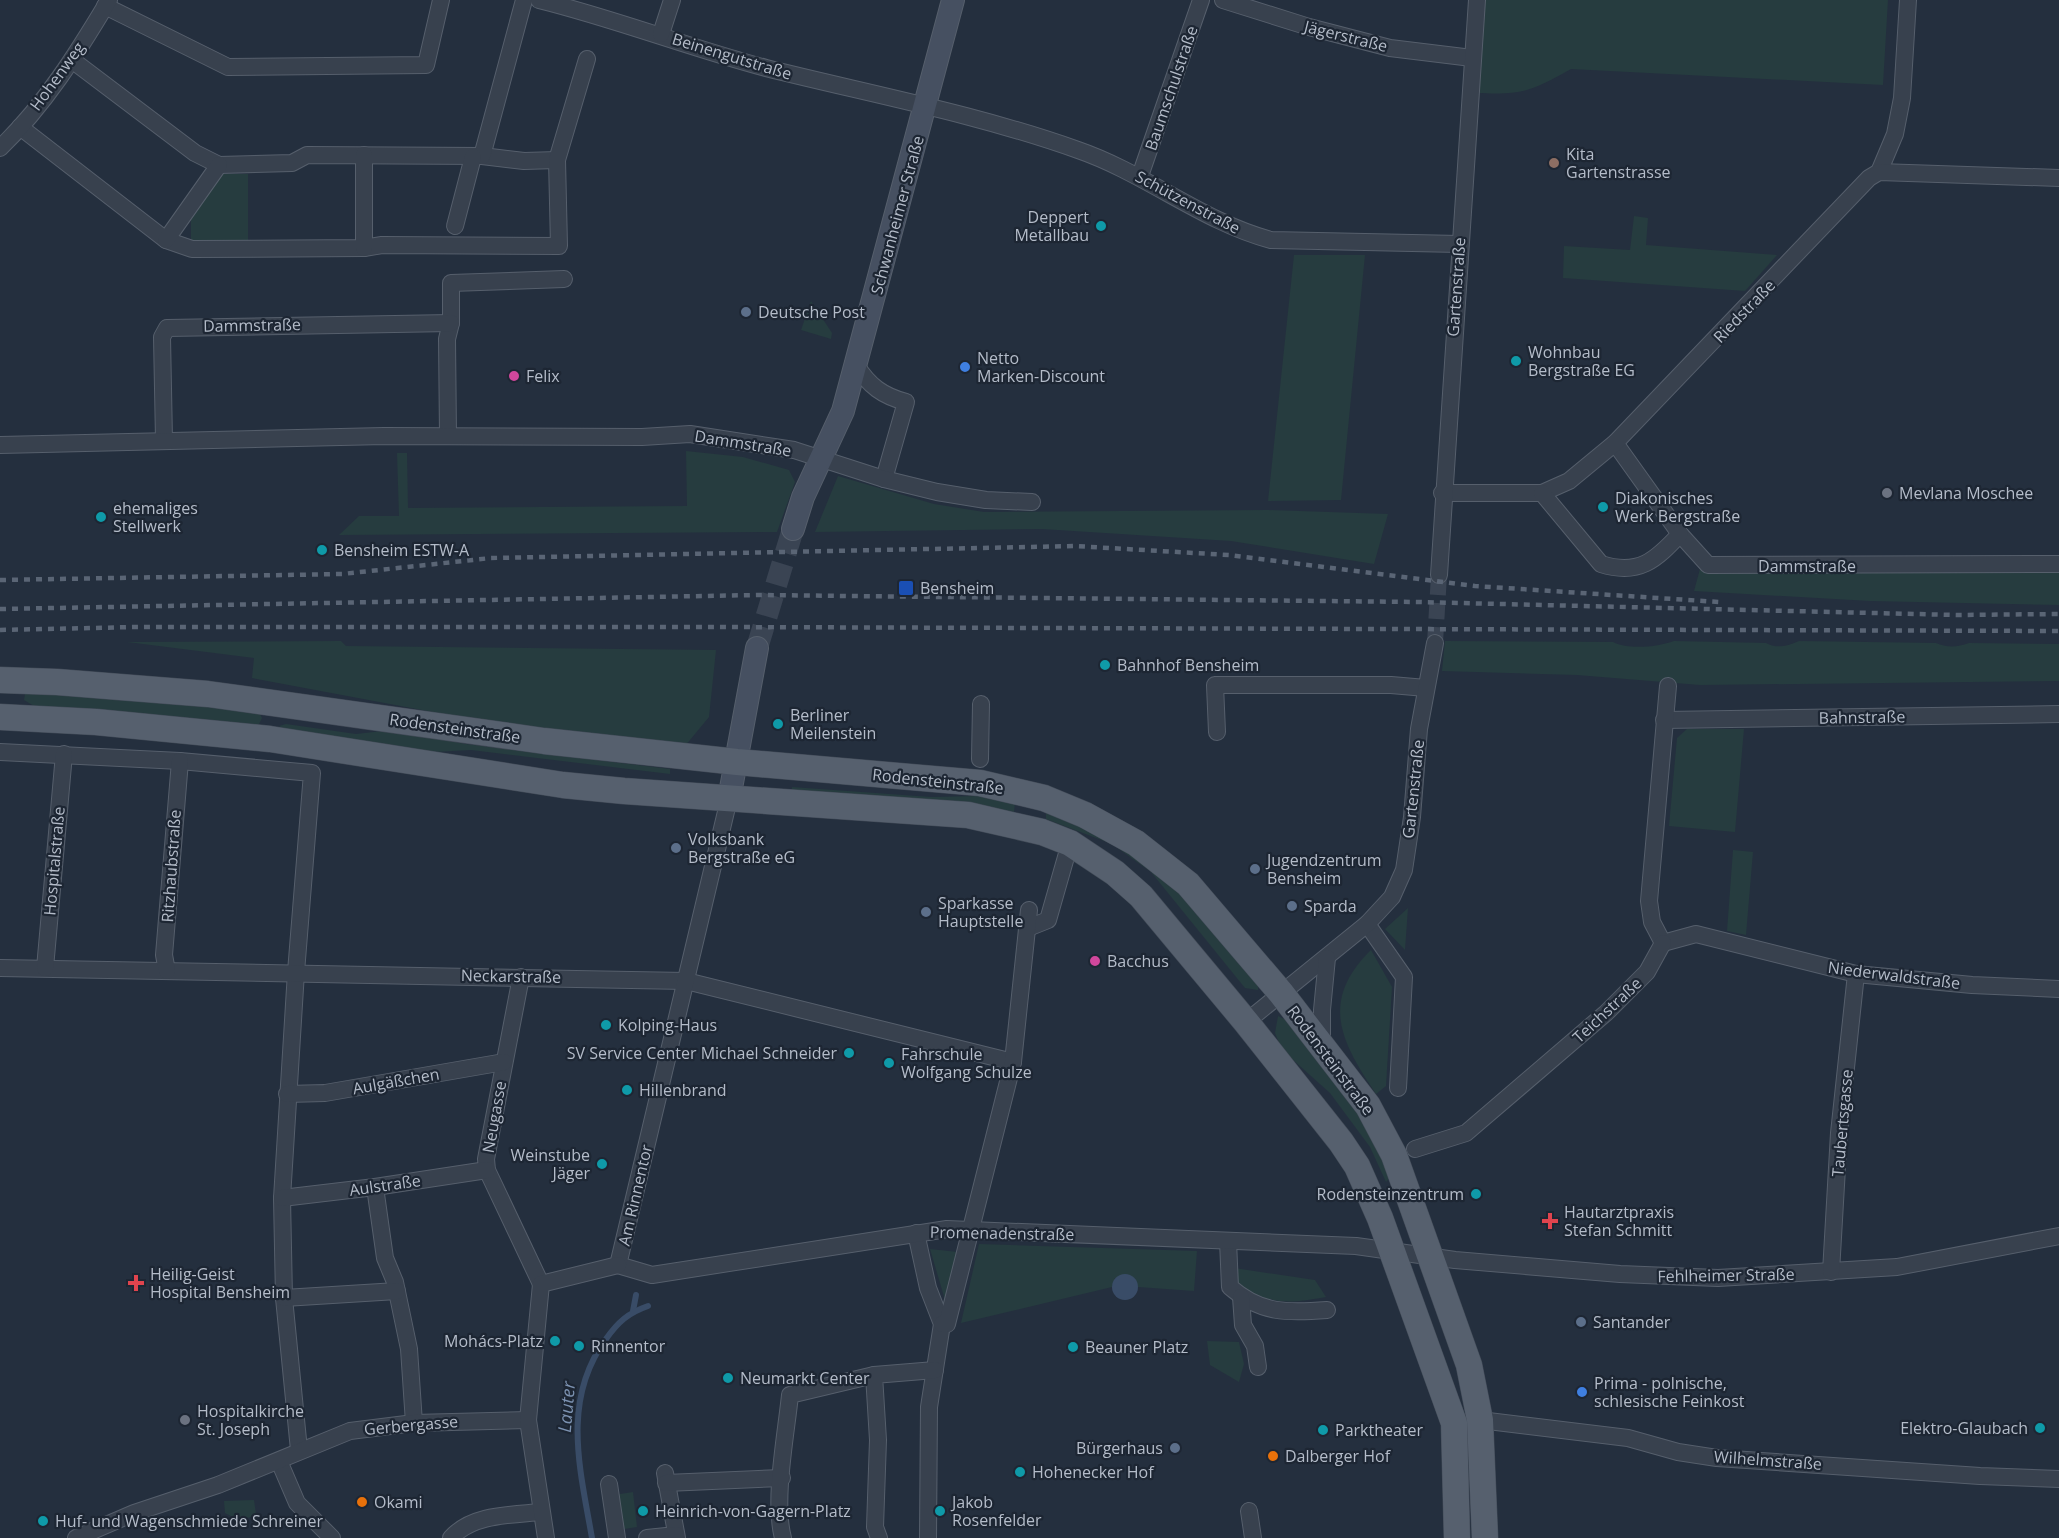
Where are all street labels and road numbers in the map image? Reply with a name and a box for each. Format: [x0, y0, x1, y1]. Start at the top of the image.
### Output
street label: Jägerstraße [1300, 15, 1390, 57]
street label: Baumschulstraße [1139, 23, 1203, 153]
street label: Beinengutstraße [670, 27, 794, 85]
street label: Hohenweg [25, 37, 90, 115]
street label: Schwanheimer Straße [865, 133, 929, 297]
street label: Schützenstraße [1132, 165, 1244, 239]
street label: Gartenstraße [1442, 237, 1470, 337]
street label: Riedstraße [1708, 274, 1780, 348]
street label: Dammstraße [203, 313, 301, 337]
street label: Dammstraße [693, 424, 793, 462]
street label: Dammstraße [1758, 555, 1856, 577]
street label: Bahnstraße [1819, 705, 1905, 729]
street label: Rodensteinstraße [388, 708, 522, 748]
street label: Gartenstraße [1397, 738, 1429, 840]
street label: Rodensteinstraße [871, 763, 1005, 799]
street label: Hospitalstraße [38, 806, 70, 916]
street label: Ritzhaubstraße [156, 809, 186, 923]
street label: Niederwaldstraße [1827, 956, 1961, 994]
street label: Neckarstraße [461, 964, 561, 988]
street label: Teichstraße [1568, 972, 1646, 1048]
street label: Rodensteinstraße [1283, 1001, 1380, 1119]
street label: Aulgäßchen [351, 1063, 441, 1099]
street label: Taubertsgasse [1826, 1068, 1858, 1178]
street label: Neugasse [477, 1079, 511, 1155]
street label: Am Rinnentor [613, 1142, 657, 1248]
street label: Aulstraße [348, 1169, 422, 1201]
street label: Promenadenstraße [930, 1221, 1074, 1245]
street label: Fehlheimer Straße [1657, 1263, 1795, 1287]
street label: Gerbergasse [363, 1410, 459, 1440]
street label: Wilhelmstraße [1713, 1445, 1823, 1475]

